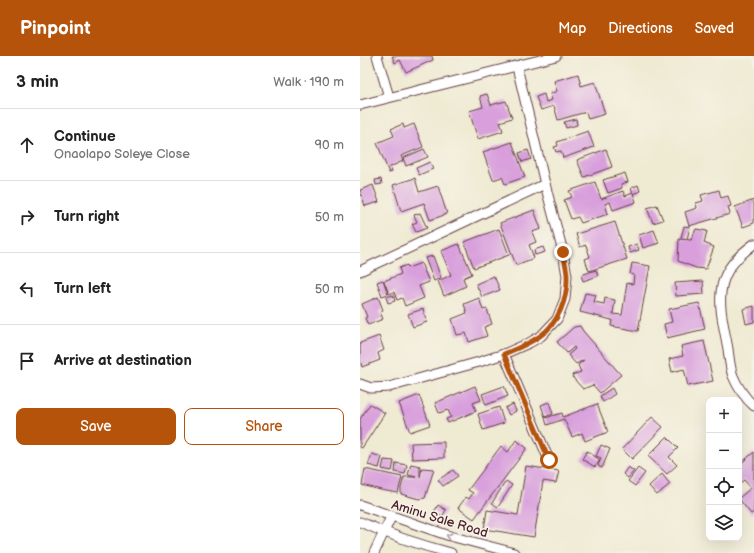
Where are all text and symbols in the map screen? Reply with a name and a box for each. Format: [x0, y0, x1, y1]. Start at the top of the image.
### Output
text: Pinpoint [20, 17, 91, 40]
text: Map [558, 20, 586, 37]
text: Directions [608, 20, 673, 37]
text: Saved [695, 20, 734, 37]
text: 3 min [16, 72, 59, 92]
text: Walk · 190 m [273, 74, 344, 90]
text: Continue [54, 127, 116, 146]
icon: ahead [16, 134, 38, 156]
text: 90 m [315, 137, 344, 153]
text: Onaolapo Soleye Close [54, 146, 190, 162]
icon: right [16, 206, 38, 228]
text: Turn right [54, 207, 119, 226]
text: 50 m [315, 209, 344, 225]
route end [554, 243, 572, 261]
icon: left [16, 278, 38, 300]
text: Turn left [54, 279, 111, 298]
text: 50 m [315, 281, 344, 297]
icon: arrive [16, 350, 38, 372]
text: Arrive at destination [54, 351, 192, 370]
map controls [706, 397, 742, 541]
button: + [706, 397, 742, 433]
button: Save [16, 408, 176, 445]
button: Share [184, 408, 344, 445]
button: − [706, 433, 742, 469]
route start [540, 451, 558, 469]
button: locate [706, 469, 742, 505]
street label: Aminu Sale Road [389, 497, 490, 541]
button: layers [706, 505, 742, 541]
one-way arrow [446, 532, 453, 541]

